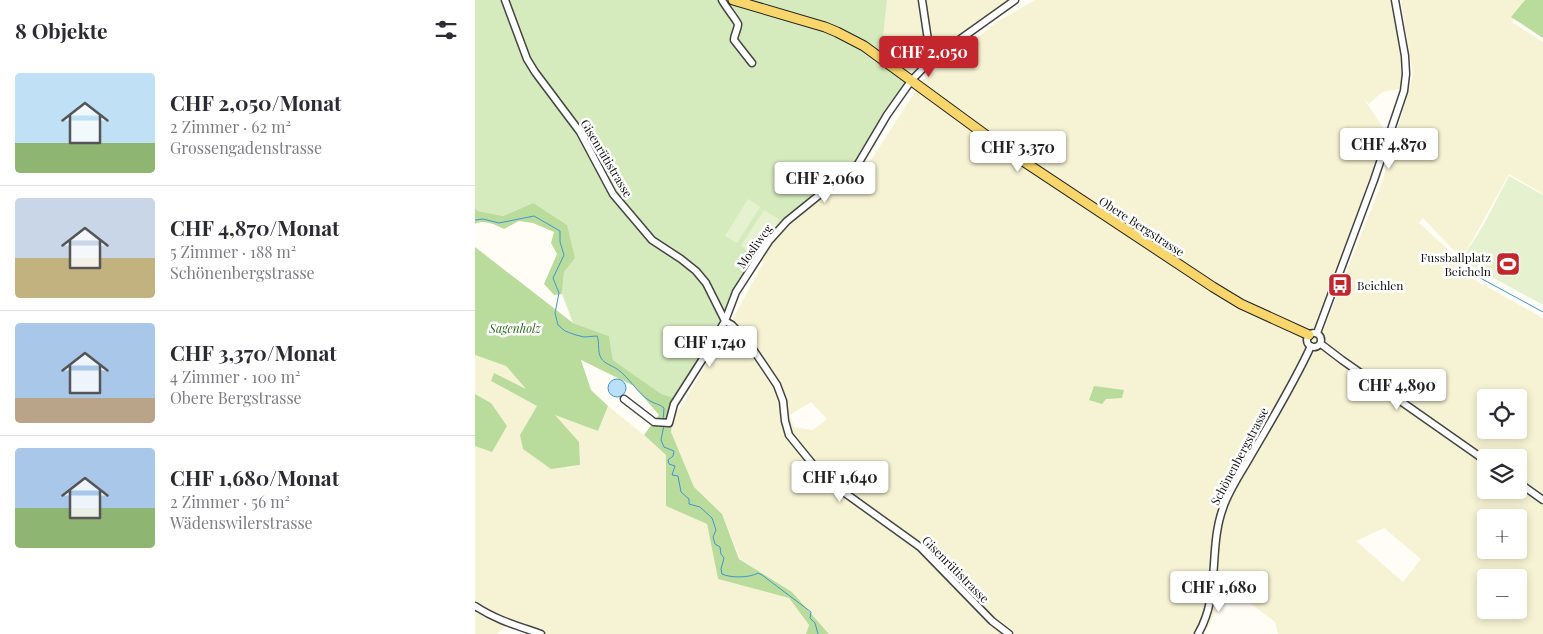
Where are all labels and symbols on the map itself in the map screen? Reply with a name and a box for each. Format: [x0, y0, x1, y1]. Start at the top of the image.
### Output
pin: CHF 2,050 [872, 36, 986, 78]
street label: Gisenrütistrasse [577, 116, 637, 200]
pin: CHF 4,870 [1332, 128, 1446, 170]
pin: CHF 3,370 [961, 130, 1075, 173]
pin: CHF 2,060 [768, 162, 882, 204]
street label: Obere Bergstrasse [1096, 192, 1188, 260]
street label: Mosliweg [733, 220, 776, 271]
place label: Fussballplatz Beicheln [1421, 249, 1491, 279]
sports icon: Fussballplatz Beicheln [1495, 251, 1521, 277]
bus stop icon: Beichlen [1327, 272, 1353, 298]
place label: Beichlen [1357, 277, 1404, 293]
park label: Sagenholz [488, 320, 541, 336]
pin: CHF 1,740 [653, 326, 767, 368]
pin: CHF 4,890 [1340, 368, 1454, 411]
street label: Schönenbergstrasse [1206, 404, 1272, 508]
pin: CHF 1,640 [783, 460, 897, 503]
street label: Gisenrütistrasse [919, 532, 993, 606]
pin: CHF 1,680 [1162, 570, 1276, 613]

